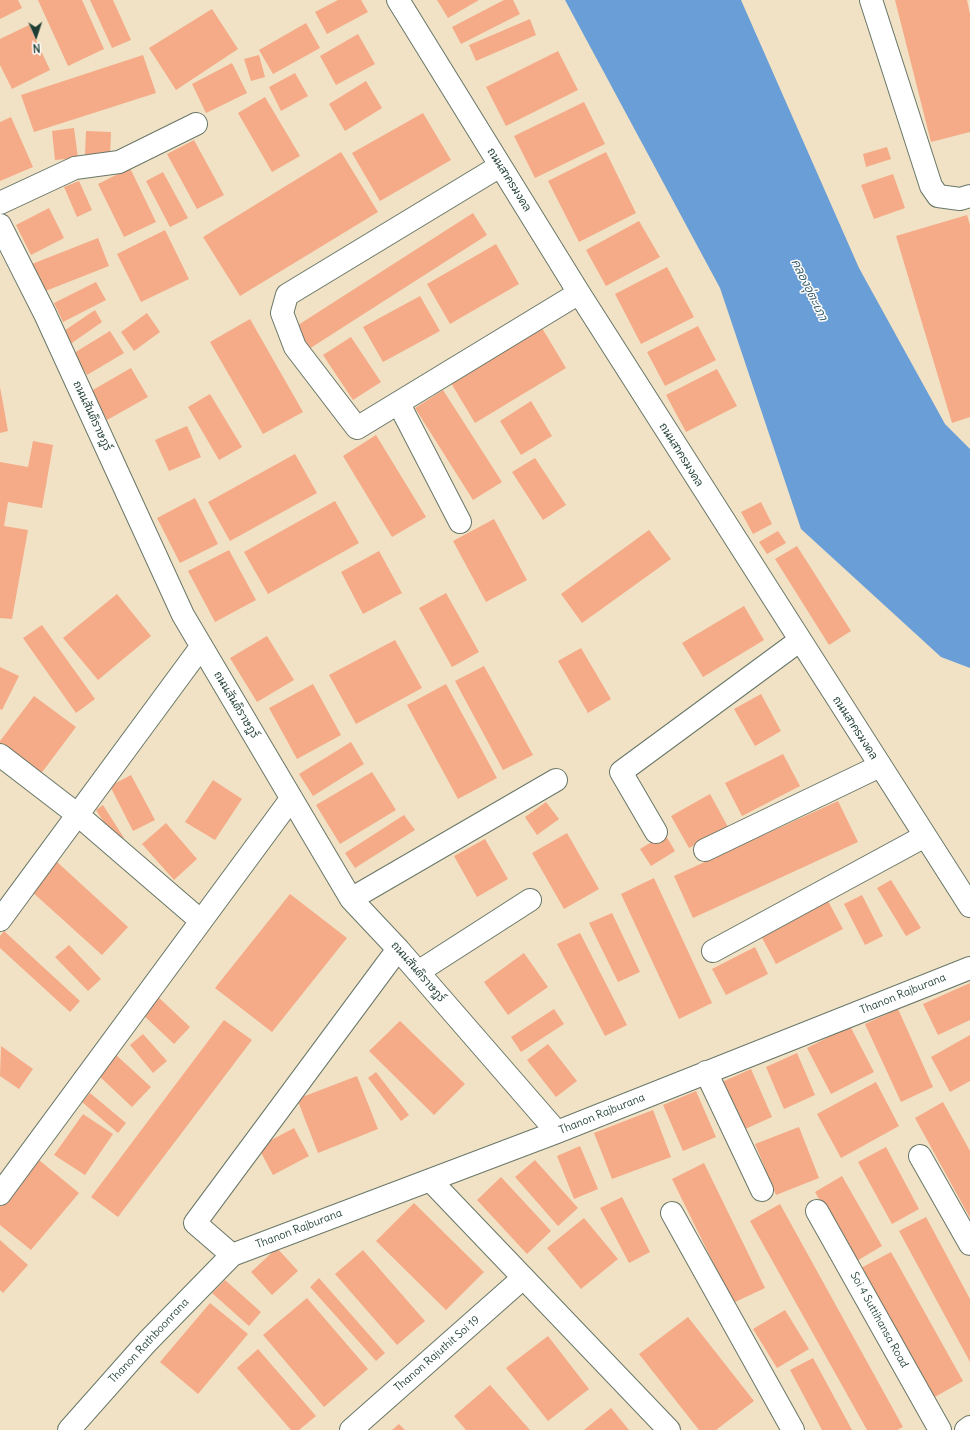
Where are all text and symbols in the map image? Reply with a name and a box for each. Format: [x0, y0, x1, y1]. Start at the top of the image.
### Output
north arrow [16, 16, 56, 56]
text: N [32, 41, 41, 55]
street label: ถนนสาครมงคล [484, 146, 534, 214]
water label: คลองอุ่ตะเภา [788, 257, 830, 323]
street label: ถนนสันติราษฎร์ [70, 379, 114, 453]
street label: ถนนสาครมงคล [656, 421, 706, 489]
street label: ถนนสันติราษฎร์ [211, 669, 261, 741]
street label: ถนนสาครมงคล [830, 694, 880, 762]
street label: ถนนสันติราษฎร์ [388, 939, 448, 1005]
street label: Thanon Rajburana [858, 971, 948, 1017]
street label: Thanon Rajburana [557, 1091, 647, 1137]
street label: Thanon Rajburana [254, 1206, 344, 1252]
street label: Soi 4 Suttihansa Road [847, 1270, 911, 1370]
street label: Thanon Rathboonrana [106, 1296, 192, 1386]
street label: Thanon Rajuthit Soi 19 [392, 1313, 482, 1395]

